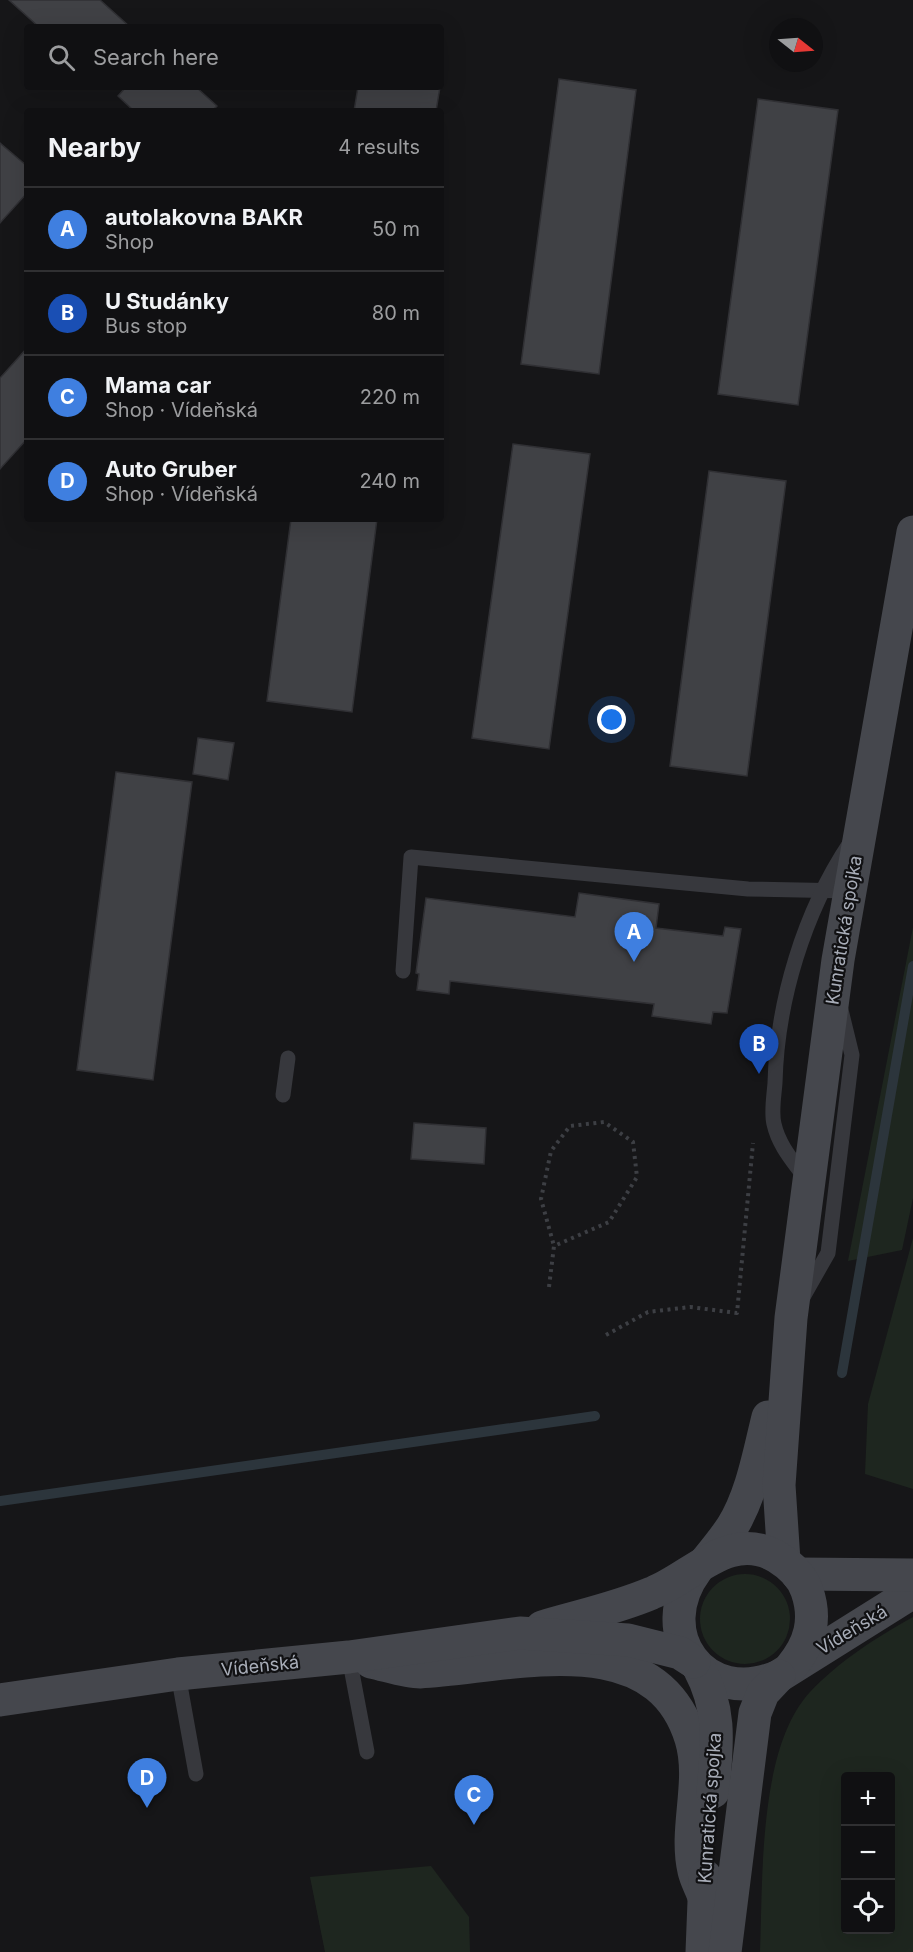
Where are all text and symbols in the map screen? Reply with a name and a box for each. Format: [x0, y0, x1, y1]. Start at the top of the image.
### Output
north arrow [769, 18, 823, 72]
search box [24, 24, 444, 90]
icon: search [45, 41, 78, 74]
text: Search here [93, 44, 219, 70]
text: Nearby [48, 132, 141, 163]
text: 4 results [338, 135, 420, 159]
text: autolakovna BAKR [105, 204, 303, 230]
text: A [60, 217, 75, 241]
text: 50 m [372, 217, 420, 241]
text: Shop [105, 230, 154, 254]
text: U Studánky [105, 288, 229, 314]
text: B [61, 301, 74, 325]
text: 80 m [372, 301, 420, 325]
text: Bus stop [105, 314, 187, 338]
text: Mama car [105, 372, 211, 398]
text: C [60, 385, 75, 409]
text: 220 m [360, 385, 420, 409]
text: Shop · Vídeňská [105, 398, 258, 422]
text: Auto Gruber [105, 456, 237, 482]
text: D [60, 469, 75, 493]
text: 240 m [359, 469, 420, 493]
text: Shop · Vídeňská [105, 482, 258, 506]
your location [597, 705, 626, 734]
street label: Kunratická spojka [821, 854, 866, 1006]
pin: A [614, 912, 654, 962]
pin: B [740, 1024, 778, 1074]
street label: Vídeňská [813, 1600, 891, 1659]
street label: Vídeňská [220, 1651, 300, 1680]
street label: Kunratická spojka [694, 1732, 725, 1884]
pin: D [128, 1758, 166, 1808]
map controls [841, 1772, 895, 1934]
button: + [841, 1772, 895, 1826]
pin: C [454, 1776, 494, 1825]
button: − [841, 1826, 895, 1880]
button: locate [841, 1880, 895, 1934]

